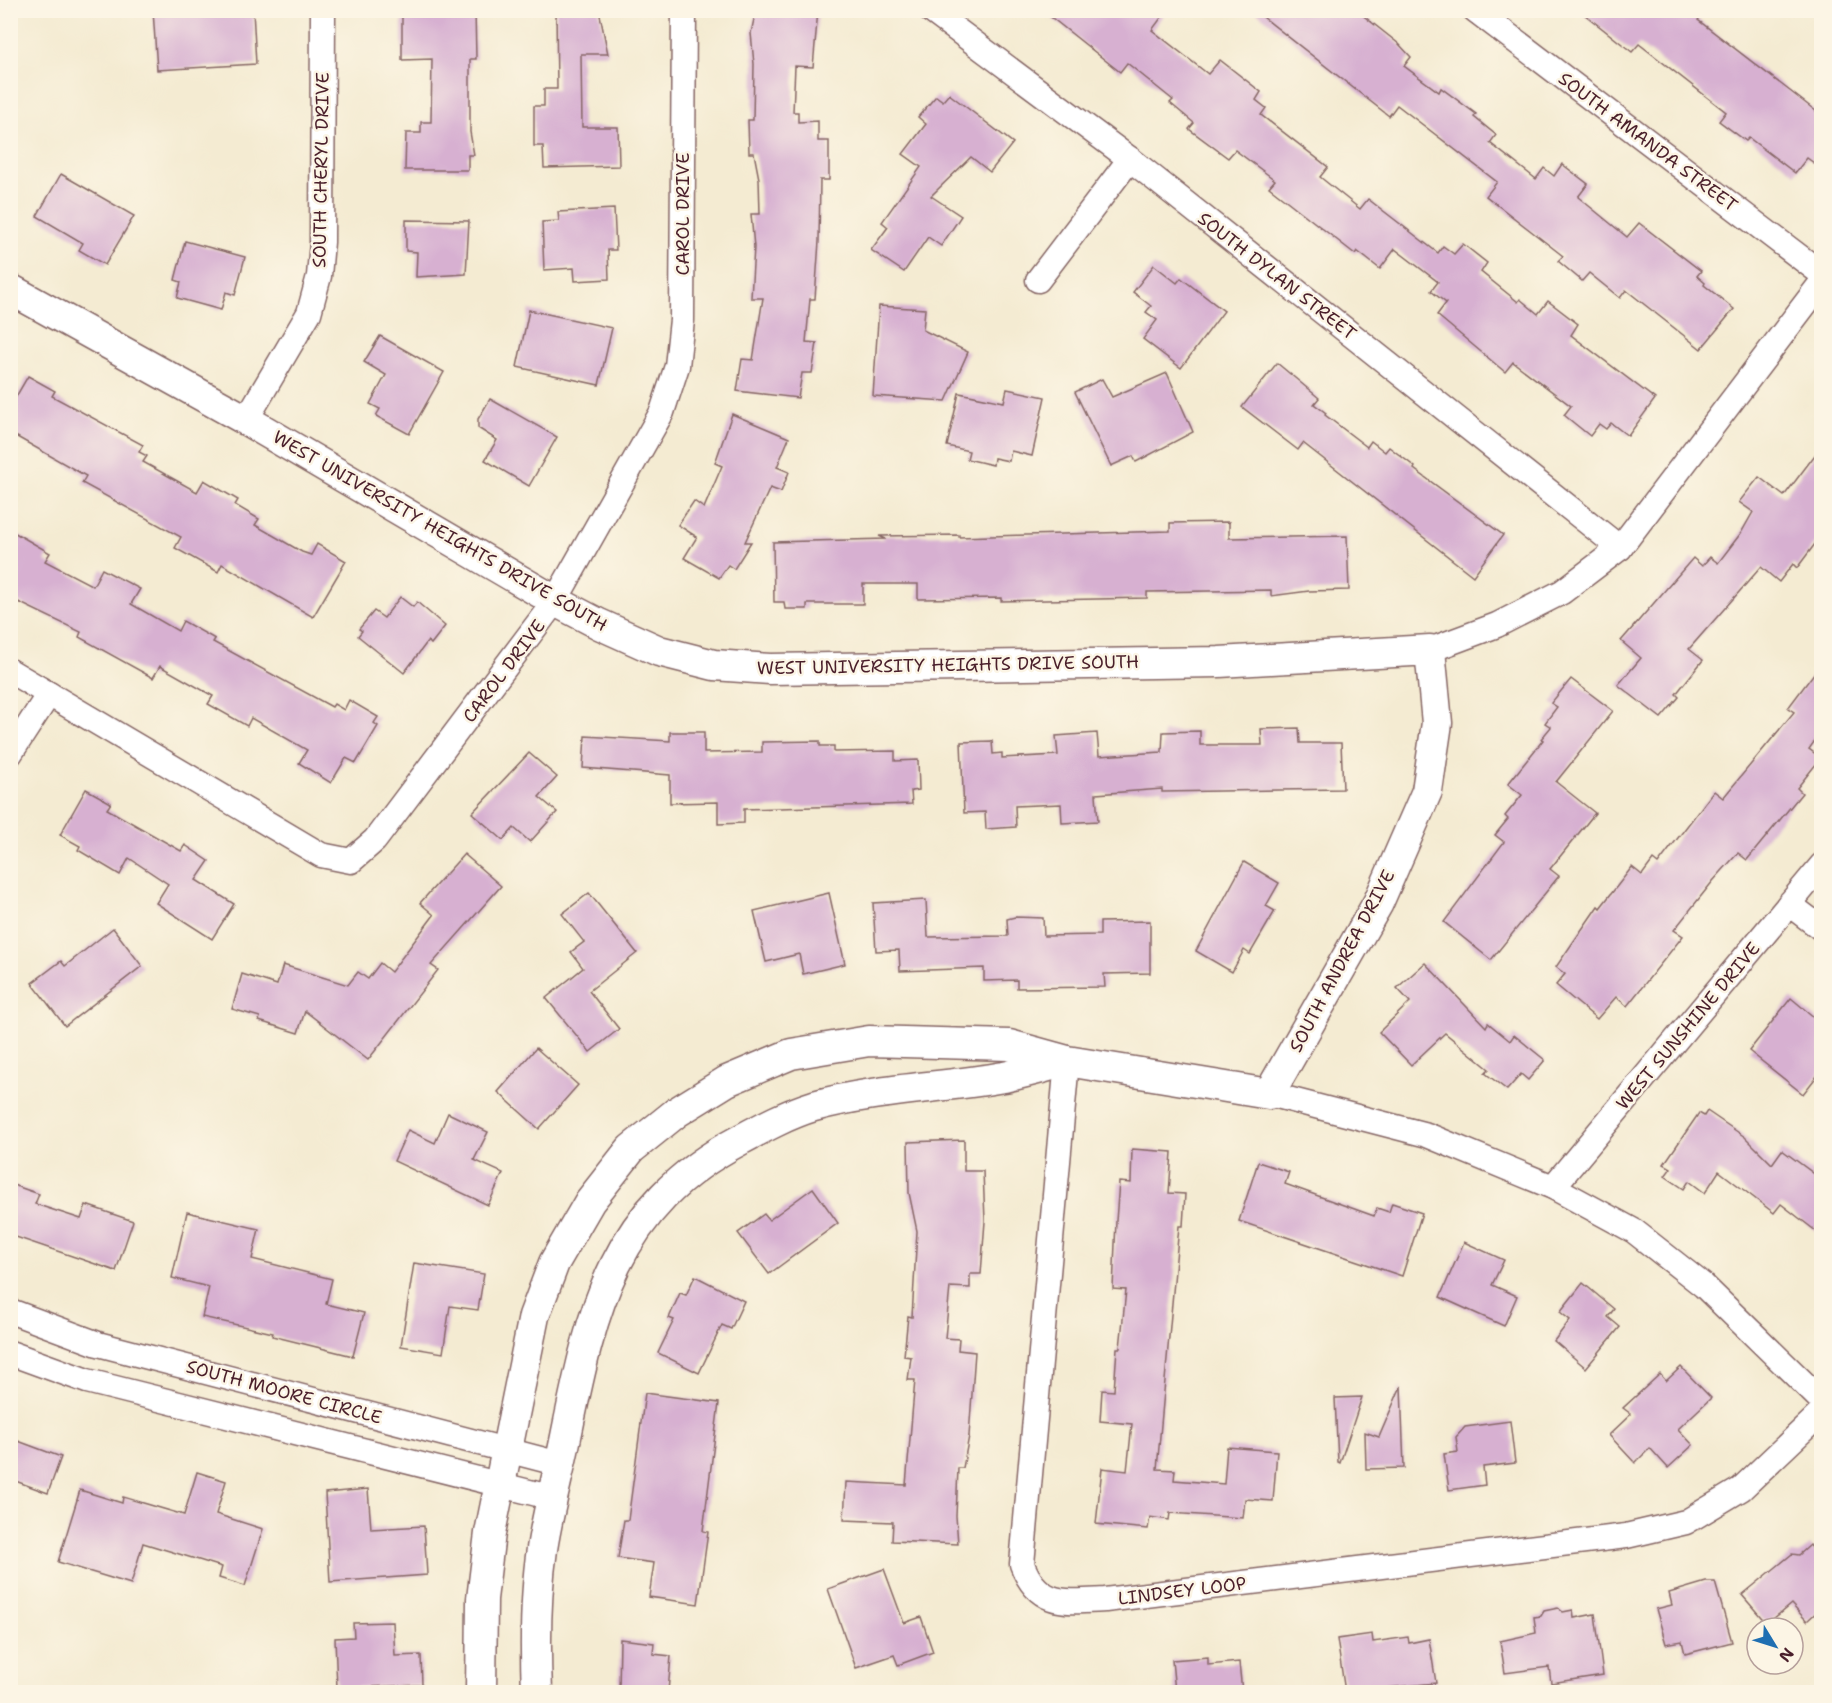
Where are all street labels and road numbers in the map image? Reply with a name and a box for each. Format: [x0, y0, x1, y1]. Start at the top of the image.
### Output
street label: SOUTH AMANDA STREET [1554, 67, 1742, 217]
street label: SOUTH CHERYL DRIVE [307, 72, 335, 268]
street label: CAROL DRIVE [671, 153, 695, 275]
street label: SOUTH DYLAN STREET [1193, 207, 1361, 345]
street label: WEST UNIVERSITY HEIGHTS DRIVE SOUTH [268, 425, 612, 637]
street label: CAROL DRIVE [457, 615, 551, 727]
street label: WEST UNIVERSITY HEIGHTS DRIVE SOUTH [757, 650, 1139, 680]
street label: SOUTH ANDREA DRIVE [1284, 866, 1400, 1056]
street label: WEST SUNSHINE DRIVE [1611, 937, 1765, 1115]
street label: SOUTH MOORE CIRCLE [184, 1354, 384, 1430]
street label: LINDSEY LOOP [1117, 1571, 1247, 1611]

